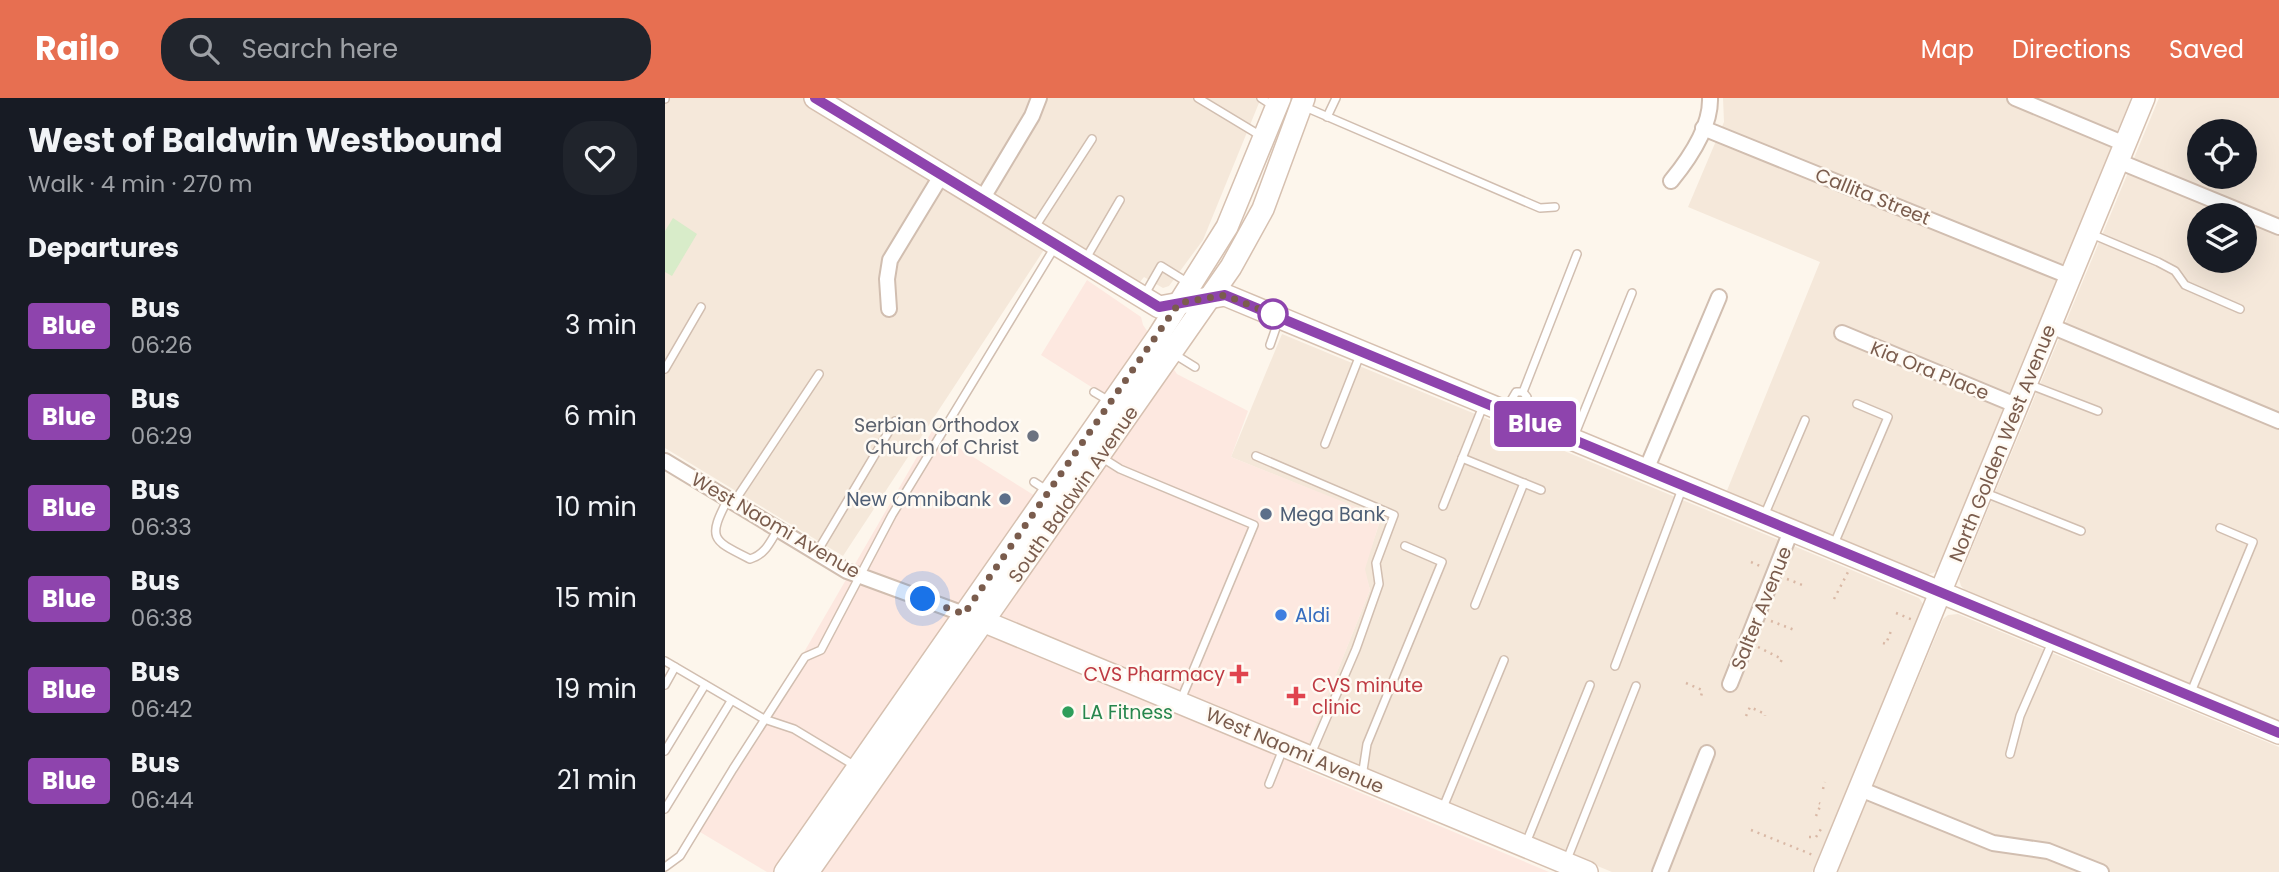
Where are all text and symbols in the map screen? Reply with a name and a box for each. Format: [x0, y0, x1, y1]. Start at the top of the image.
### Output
search box [161, 18, 651, 81]
text: Railo [35, 25, 119, 72]
icon: search [185, 30, 223, 68]
text: Search here [241, 31, 398, 67]
text: Map [1921, 33, 1974, 66]
text: Directions [2012, 33, 2131, 66]
text: Saved [2169, 33, 2244, 66]
text: West of Baldwin Westbound [28, 117, 503, 164]
map controls [2187, 119, 2257, 273]
button: locate [2187, 119, 2257, 189]
button: heart [563, 121, 637, 195]
street label: Callita Street [1811, 161, 1935, 232]
text: Walk · 4 min · 270 m [28, 168, 253, 200]
button: layers [2187, 203, 2257, 273]
text: Departures [28, 230, 179, 266]
text: Bus [131, 290, 180, 326]
unlabelled marker [1258, 299, 1288, 329]
text: 3 min [565, 307, 637, 343]
text: Blue [42, 309, 96, 342]
street label: North Golden West Avenue [1942, 320, 2063, 566]
text: 06:26 [131, 329, 193, 361]
street label: Kia Ora Place [1866, 334, 1993, 407]
text: Bus [131, 381, 180, 417]
text: 6 min [564, 398, 637, 434]
text: Blue [42, 400, 96, 433]
street label: South Baldwin Avenue [1002, 400, 1145, 588]
line badge: Blue [1486, 401, 1584, 447]
text: Blue [1508, 407, 1562, 440]
place label: Serbian Orthodox Church of Christ [854, 412, 1019, 461]
text: 06:29 [131, 420, 193, 452]
marker: Serbian Orthodox Church of Christ [1025, 428, 1041, 444]
street label: West Naomi Avenue [686, 466, 865, 585]
text: Bus [131, 472, 180, 508]
place label: New Omnibank [846, 486, 991, 513]
text: 10 min [556, 489, 637, 525]
text: Blue [42, 491, 96, 524]
marker: New Omnibank [997, 491, 1013, 507]
place label: Mega Bank [1280, 501, 1386, 528]
marker: Mega Bank [1258, 506, 1274, 522]
text: 06:33 [131, 511, 192, 543]
street label: Salter Avenue [1724, 542, 1798, 674]
text: Bus [131, 563, 180, 599]
text: 15 min [556, 580, 637, 616]
your location [905, 581, 940, 616]
text: Blue [42, 582, 96, 615]
text: 06:38 [131, 602, 193, 634]
place label: Aldi [1295, 602, 1330, 629]
marker: Aldi [1273, 607, 1289, 623]
text: Bus [131, 654, 180, 690]
place label: CVS Pharmacy [1084, 661, 1225, 688]
marker: CVS Pharmacy [1231, 666, 1247, 682]
text: 19 min [556, 671, 637, 707]
place label: CVS minute clinic [1312, 672, 1423, 721]
text: Blue [42, 673, 96, 706]
marker: CVS minute clinic [1286, 686, 1306, 706]
text: 06:42 [131, 693, 193, 725]
place label: LA Fitness [1082, 699, 1173, 726]
street label: West Naomi Avenue [1201, 701, 1388, 800]
marker: LA Fitness [1060, 704, 1076, 720]
text: Bus [131, 745, 180, 781]
text: 21 min [557, 762, 637, 798]
text: Blue [42, 764, 96, 797]
text: 06:44 [131, 784, 194, 816]

